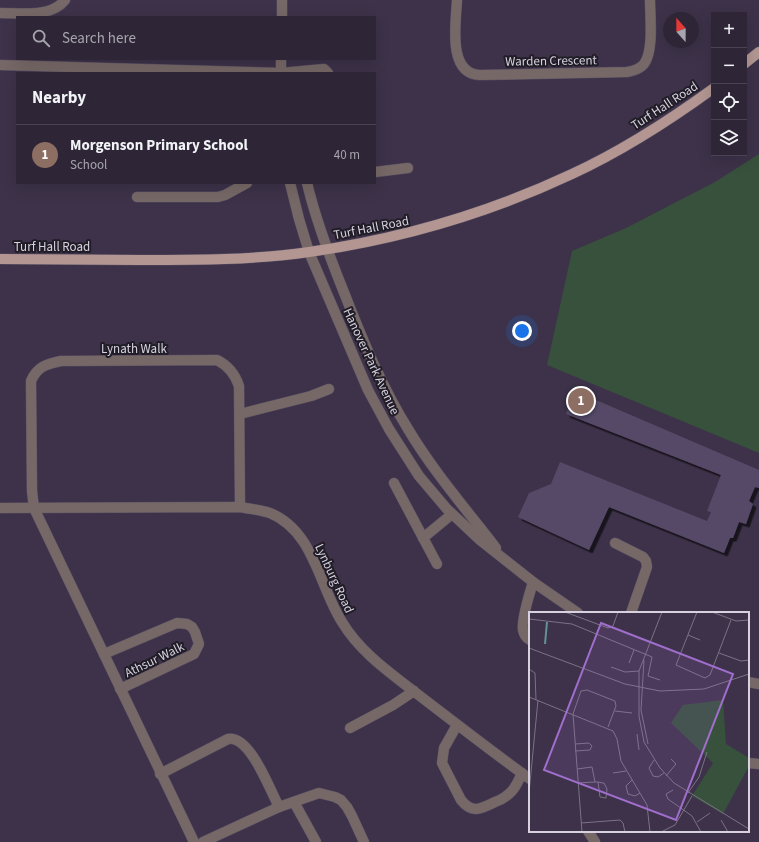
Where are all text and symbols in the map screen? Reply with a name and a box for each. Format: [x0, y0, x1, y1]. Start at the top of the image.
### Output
north arrow [663, 12, 699, 48]
map controls [711, 12, 747, 156]
button: + [711, 12, 747, 48]
search box [16, 16, 376, 60]
icon: search [30, 27, 52, 49]
text: Search here [62, 28, 136, 49]
button: − [711, 48, 747, 84]
street label: Warden Crescent [505, 51, 598, 71]
street label: Turf Hall Road [628, 77, 702, 134]
button: locate [711, 84, 747, 120]
text: Nearby [32, 86, 86, 110]
button: layers [711, 120, 747, 156]
text: Morgenson Primary School [70, 135, 248, 156]
text: 1 [42, 146, 48, 164]
text: 40 m [334, 146, 360, 164]
text: School [70, 156, 107, 174]
street label: Turf Hall Road [332, 212, 410, 244]
street label: Turf Hall Road [14, 238, 90, 256]
street label: Hanover Park Avenue [338, 305, 404, 418]
your location [512, 321, 532, 341]
street label: Lynath Walk [101, 340, 167, 358]
pin: 1 [568, 386, 594, 416]
street label: Lynburg Road [310, 541, 358, 616]
inset map [529, 612, 749, 832]
street label: Athsur Walk [122, 637, 188, 682]

